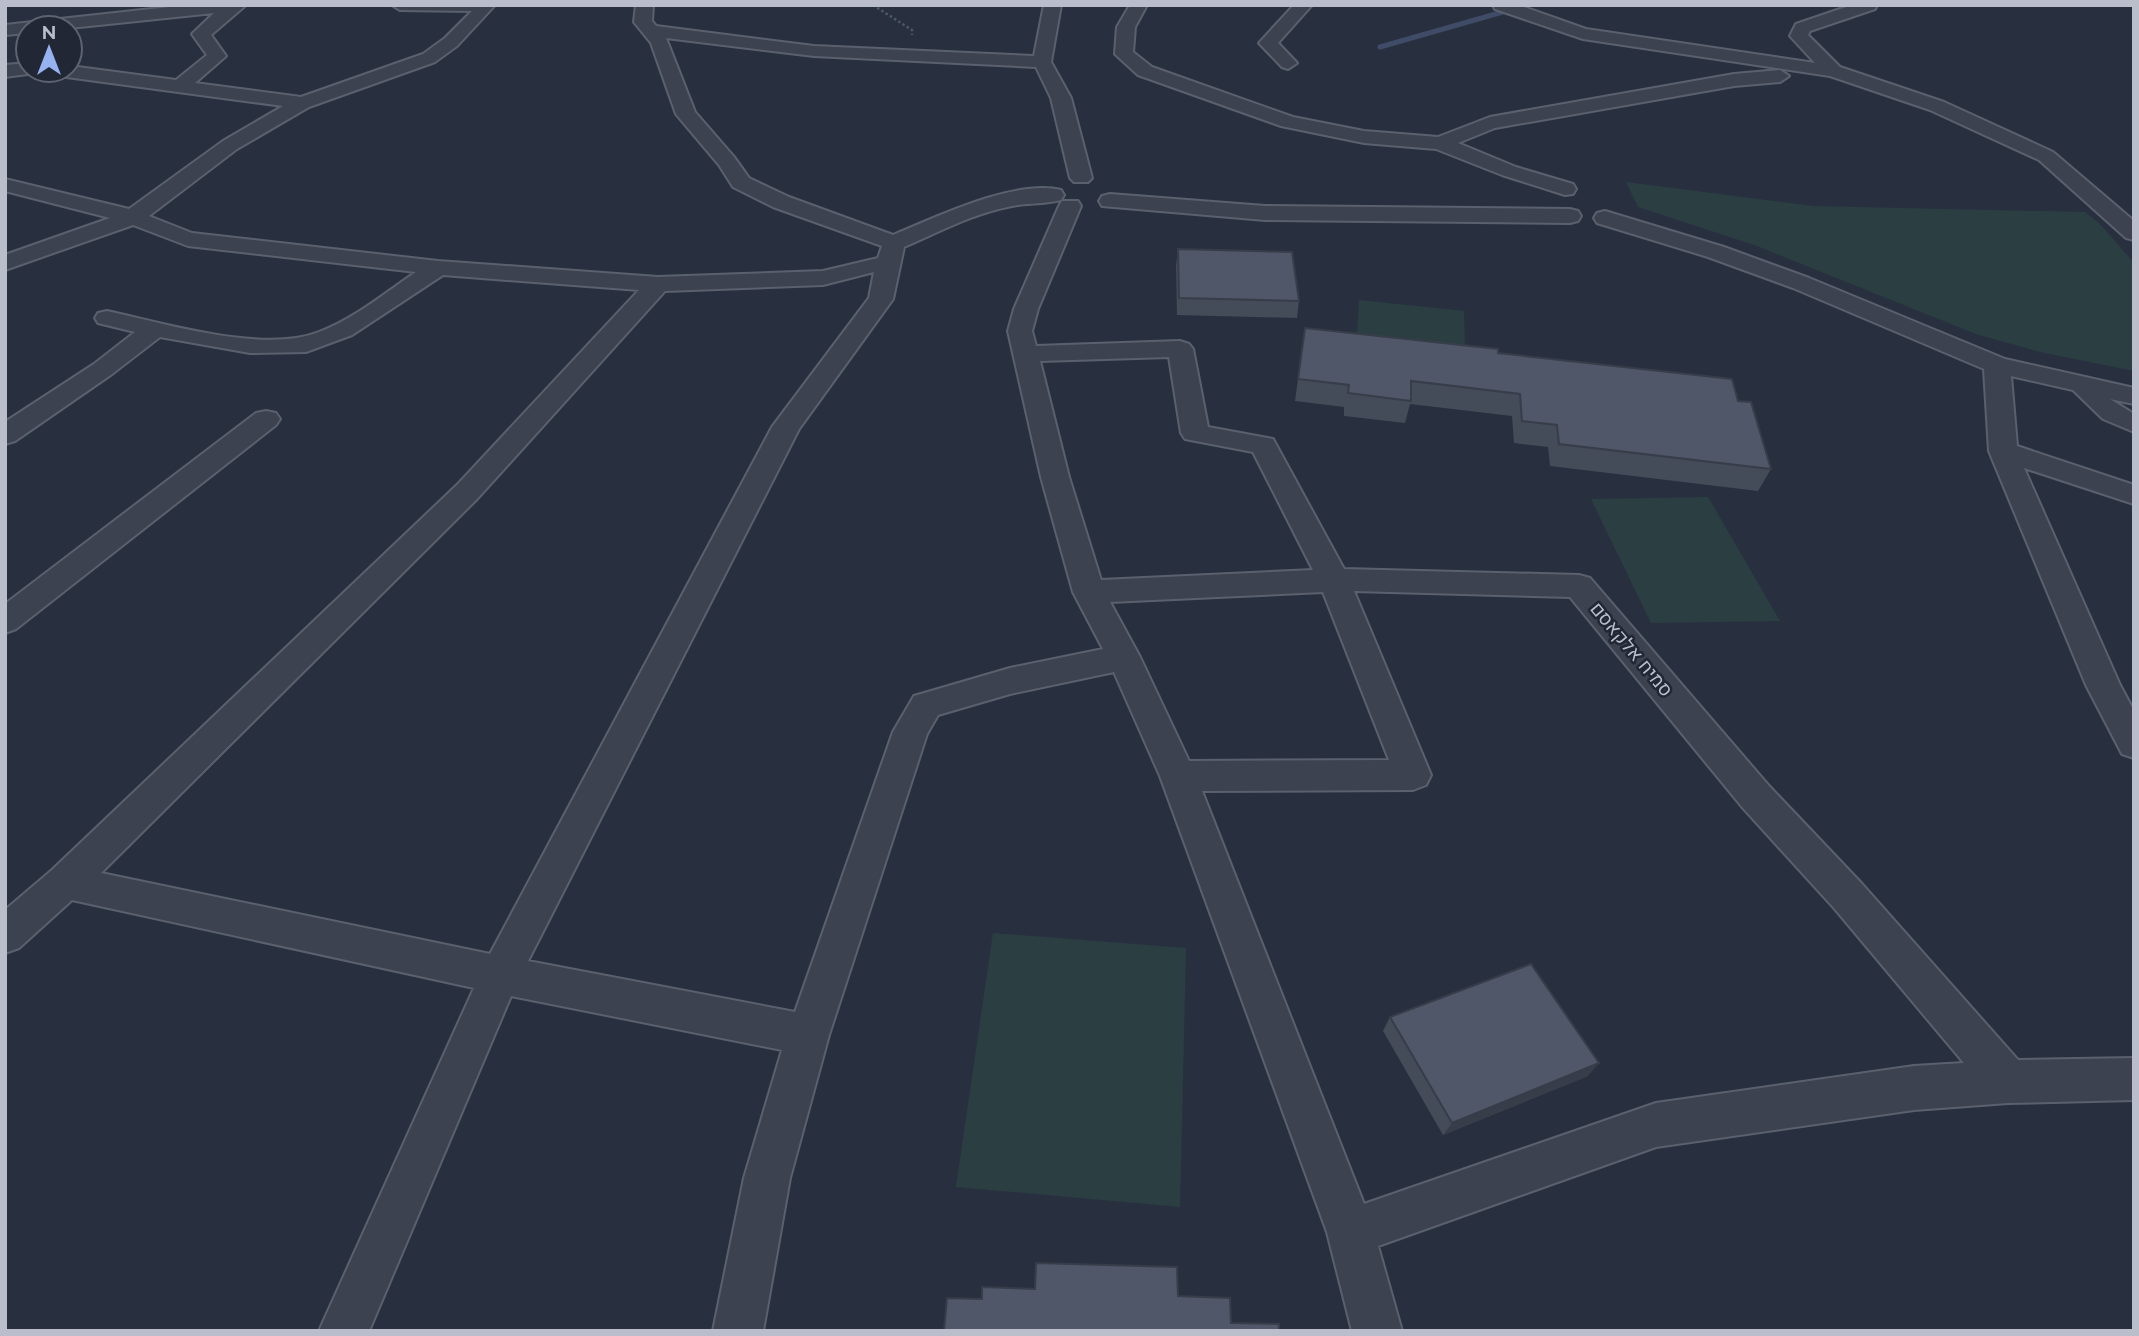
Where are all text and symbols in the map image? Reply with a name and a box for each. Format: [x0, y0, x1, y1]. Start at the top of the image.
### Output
north arrow [14, 14, 84, 84]
text: N [42, 21, 56, 43]
street label: סמיח אלקאסם [1586, 597, 1678, 701]

